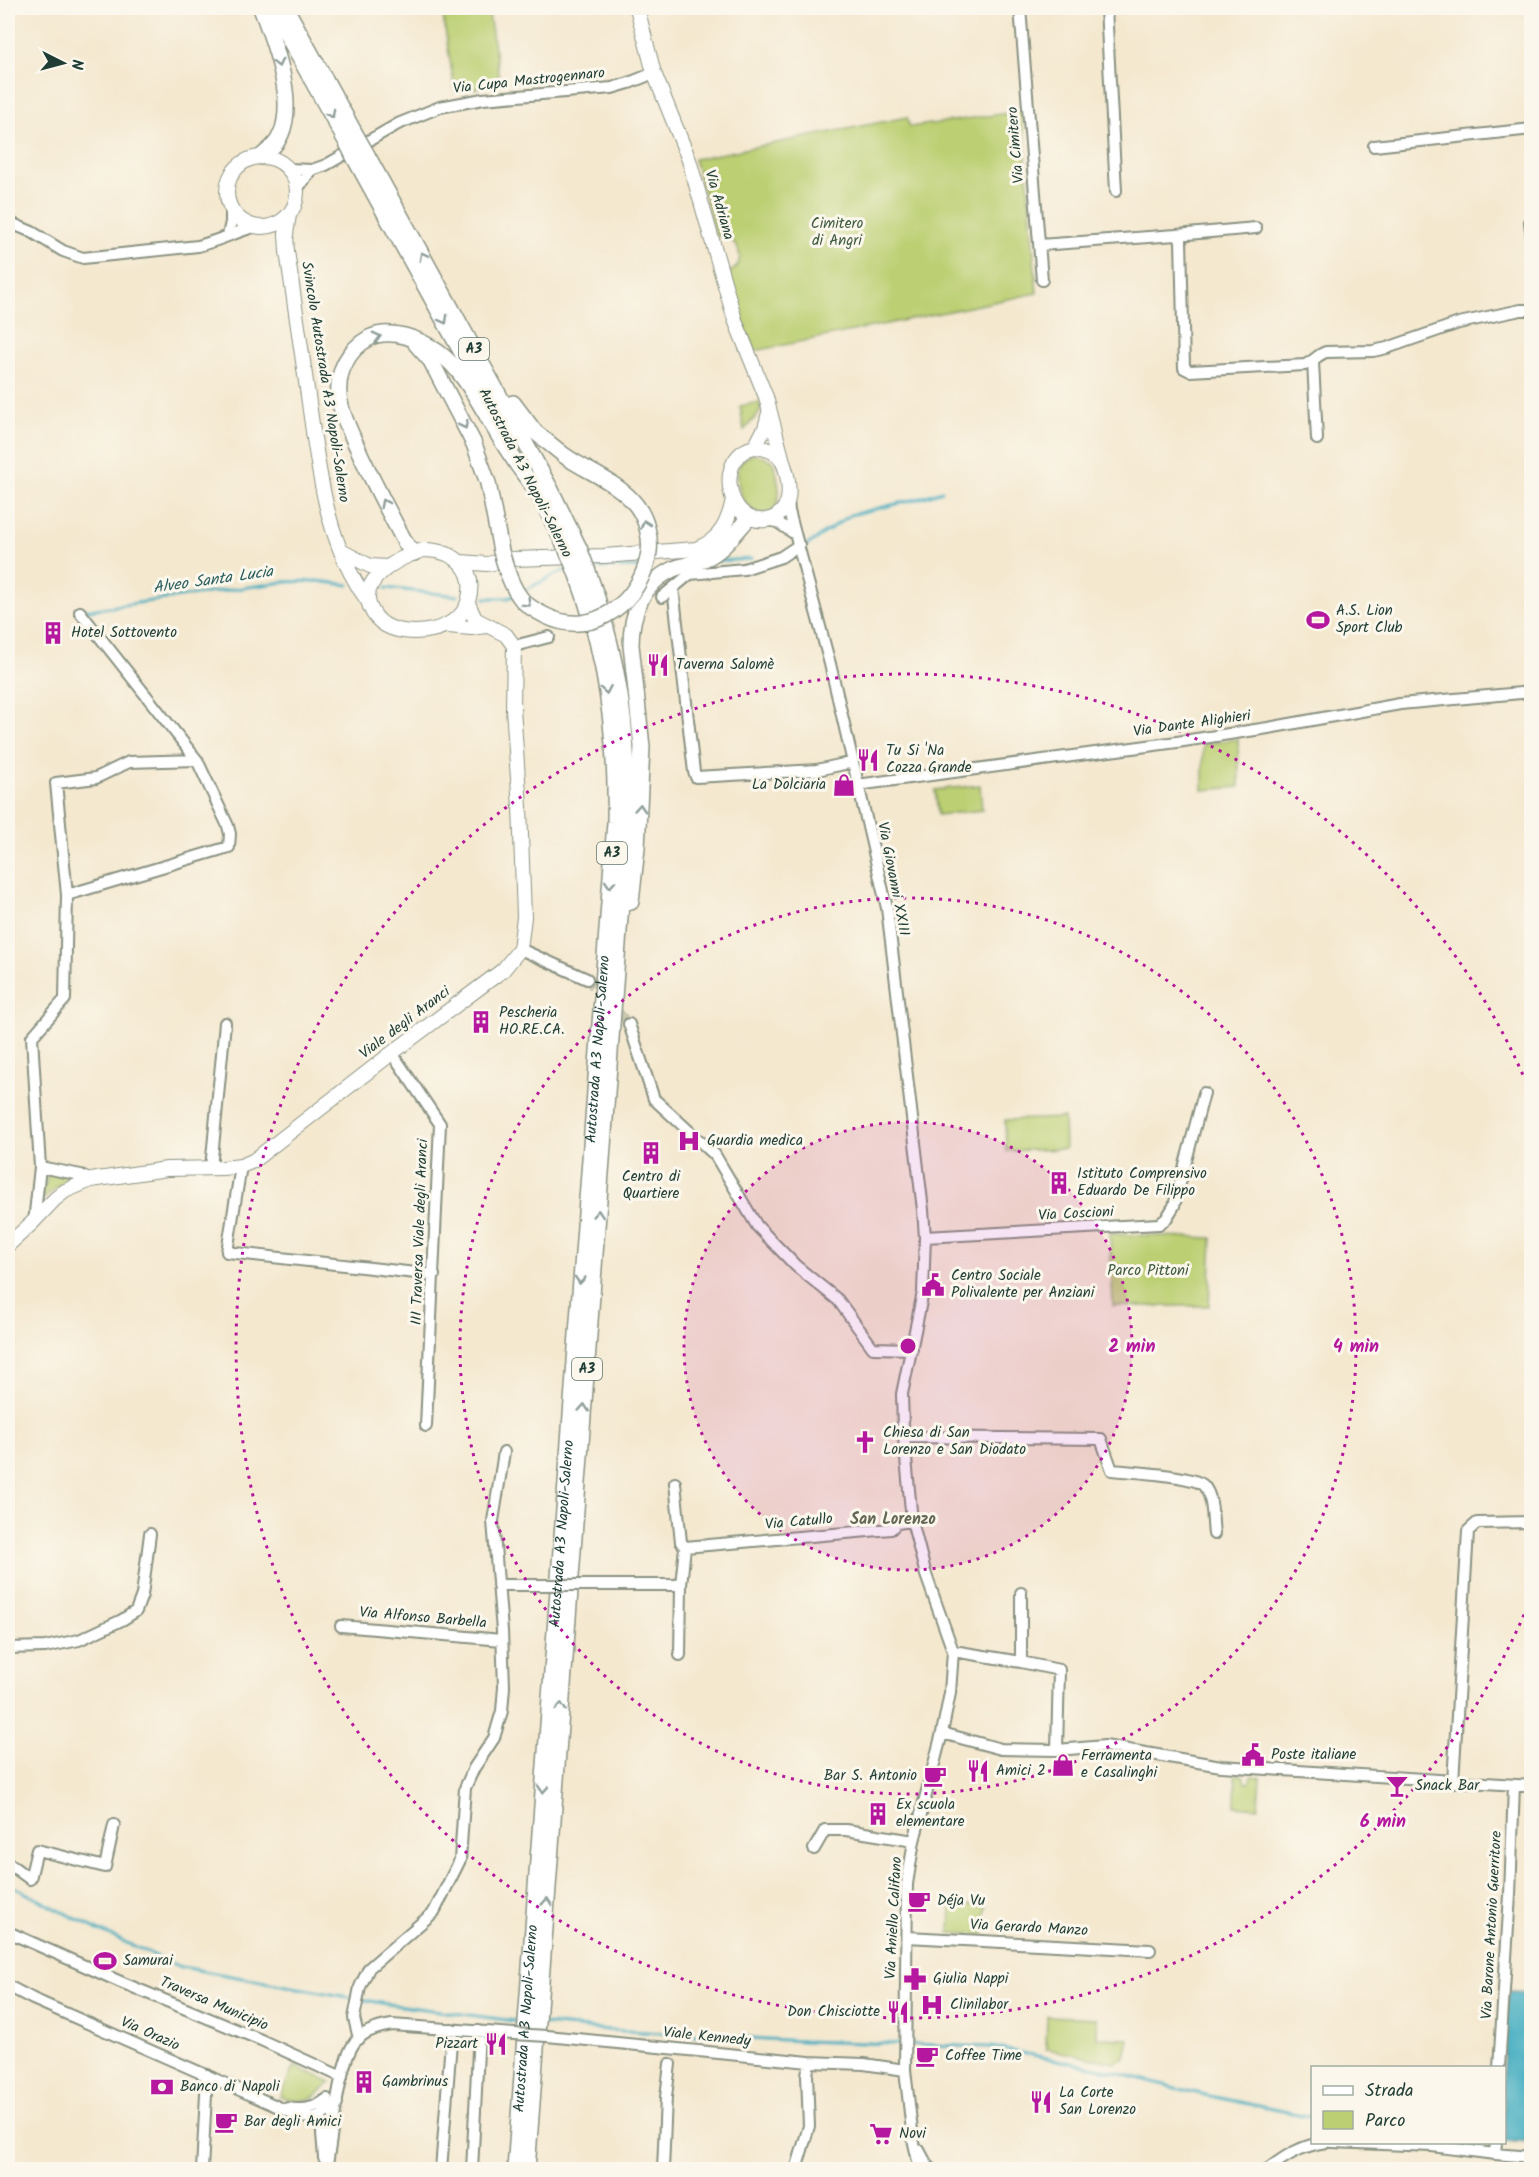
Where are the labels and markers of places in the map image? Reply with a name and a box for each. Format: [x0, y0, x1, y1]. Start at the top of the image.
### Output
place label: A.S. Lion Sport Club [1336, 599, 1403, 640]
sports icon: A.S. Lion Sport Club [1305, 607, 1331, 633]
building icon: Hotel Sottovento [40, 620, 66, 646]
place label: Hotel Sottovento [71, 621, 177, 645]
restaurant icon: Taverna Salomè [645, 652, 671, 678]
place label: Taverna Salomè [676, 653, 775, 677]
place label: Tu Si 'Na Cozza Grande [886, 739, 972, 780]
restaurant icon: Tu Si 'Na Cozza Grande [855, 747, 881, 773]
shop icon: La Dolciaria [831, 772, 857, 798]
place label: La Dolciaria [752, 773, 826, 797]
place label: Pescheria HO.RE.CA. [499, 1001, 565, 1042]
building icon: Pescheria HO.RE.CA. [468, 1009, 494, 1035]
hospital icon: Guardia medica [676, 1128, 702, 1154]
place label: Guardia medica [707, 1129, 803, 1153]
building icon: Centro di Quartiere [638, 1140, 664, 1166]
place label: Istituto Comprensivo Eduardo De Filippo [1077, 1162, 1207, 1203]
place label: Centro di Quartiere [622, 1165, 682, 1206]
building icon: Istituto Comprensivo Eduardo De Filippo [1046, 1170, 1072, 1196]
place label: Centro Sociale Polivalente per Anziani [951, 1264, 1096, 1305]
public building icon: Centro Sociale Polivalente per Anziani [920, 1272, 946, 1298]
centre of rings [898, 1336, 918, 1356]
place label: Chiesa di San Lorenzo e San Diodato [883, 1421, 1026, 1462]
church icon: Chiesa di San Lorenzo e San Diodato [852, 1429, 878, 1455]
public building icon: Poste italiane [1240, 1742, 1266, 1768]
place label: Poste italiane [1271, 1743, 1357, 1767]
place label: Ferramenta e Casalinghi [1081, 1744, 1159, 1785]
shop icon: Ferramenta e Casalinghi [1050, 1752, 1076, 1778]
restaurant icon: Amici 2 [965, 1758, 991, 1784]
place label: Amici 2 [996, 1759, 1046, 1783]
cafe icon: Bar S. Antonio [922, 1763, 948, 1789]
place label: Bar S. Antonio [824, 1764, 917, 1788]
bar icon: Snack Bar [1384, 1773, 1410, 1799]
place label: Snack Bar [1415, 1774, 1480, 1798]
place label: Ex scuola elementare [896, 1793, 965, 1834]
building icon: Ex scuola elementare [865, 1801, 891, 1827]
cafe icon: Déja Vu [906, 1888, 932, 1914]
place label: Déja Vu [937, 1889, 985, 1913]
sports icon: Samurai [92, 1948, 118, 1974]
place label: Samurai [123, 1949, 174, 1973]
pharmacy icon: Giulia Nappi [902, 1966, 928, 1992]
place label: Giulia Nappi [933, 1967, 1010, 1991]
hospital icon: Clinilabor [919, 1992, 945, 2018]
place label: Clinilabor [950, 1993, 1009, 2017]
restaurant icon: Don Chisciotte [885, 1999, 911, 2025]
place label: Don Chisciotte [787, 2000, 880, 2024]
restaurant icon: Pizzart [483, 2031, 509, 2057]
place label: Pizzart [435, 2032, 478, 2056]
cafe icon: Coffee Time [914, 2043, 940, 2069]
place label: Coffee Time [945, 2044, 1022, 2068]
building icon: Gambrinus [351, 2069, 377, 2095]
place label: Gambrinus [382, 2070, 449, 2094]
bank icon: Banco di Napoli [149, 2074, 175, 2100]
place label: Banco di Napoli [180, 2075, 281, 2099]
place label: La Corte San Lorenzo [1059, 2081, 1136, 2122]
restaurant icon: La Corte San Lorenzo [1028, 2089, 1054, 2115]
cafe icon: Bar degli Amici [213, 2109, 239, 2135]
place label: Bar degli Amici [244, 2110, 342, 2134]
supermarket icon: Novi [868, 2121, 894, 2147]
place label: Novi [899, 2122, 927, 2146]

